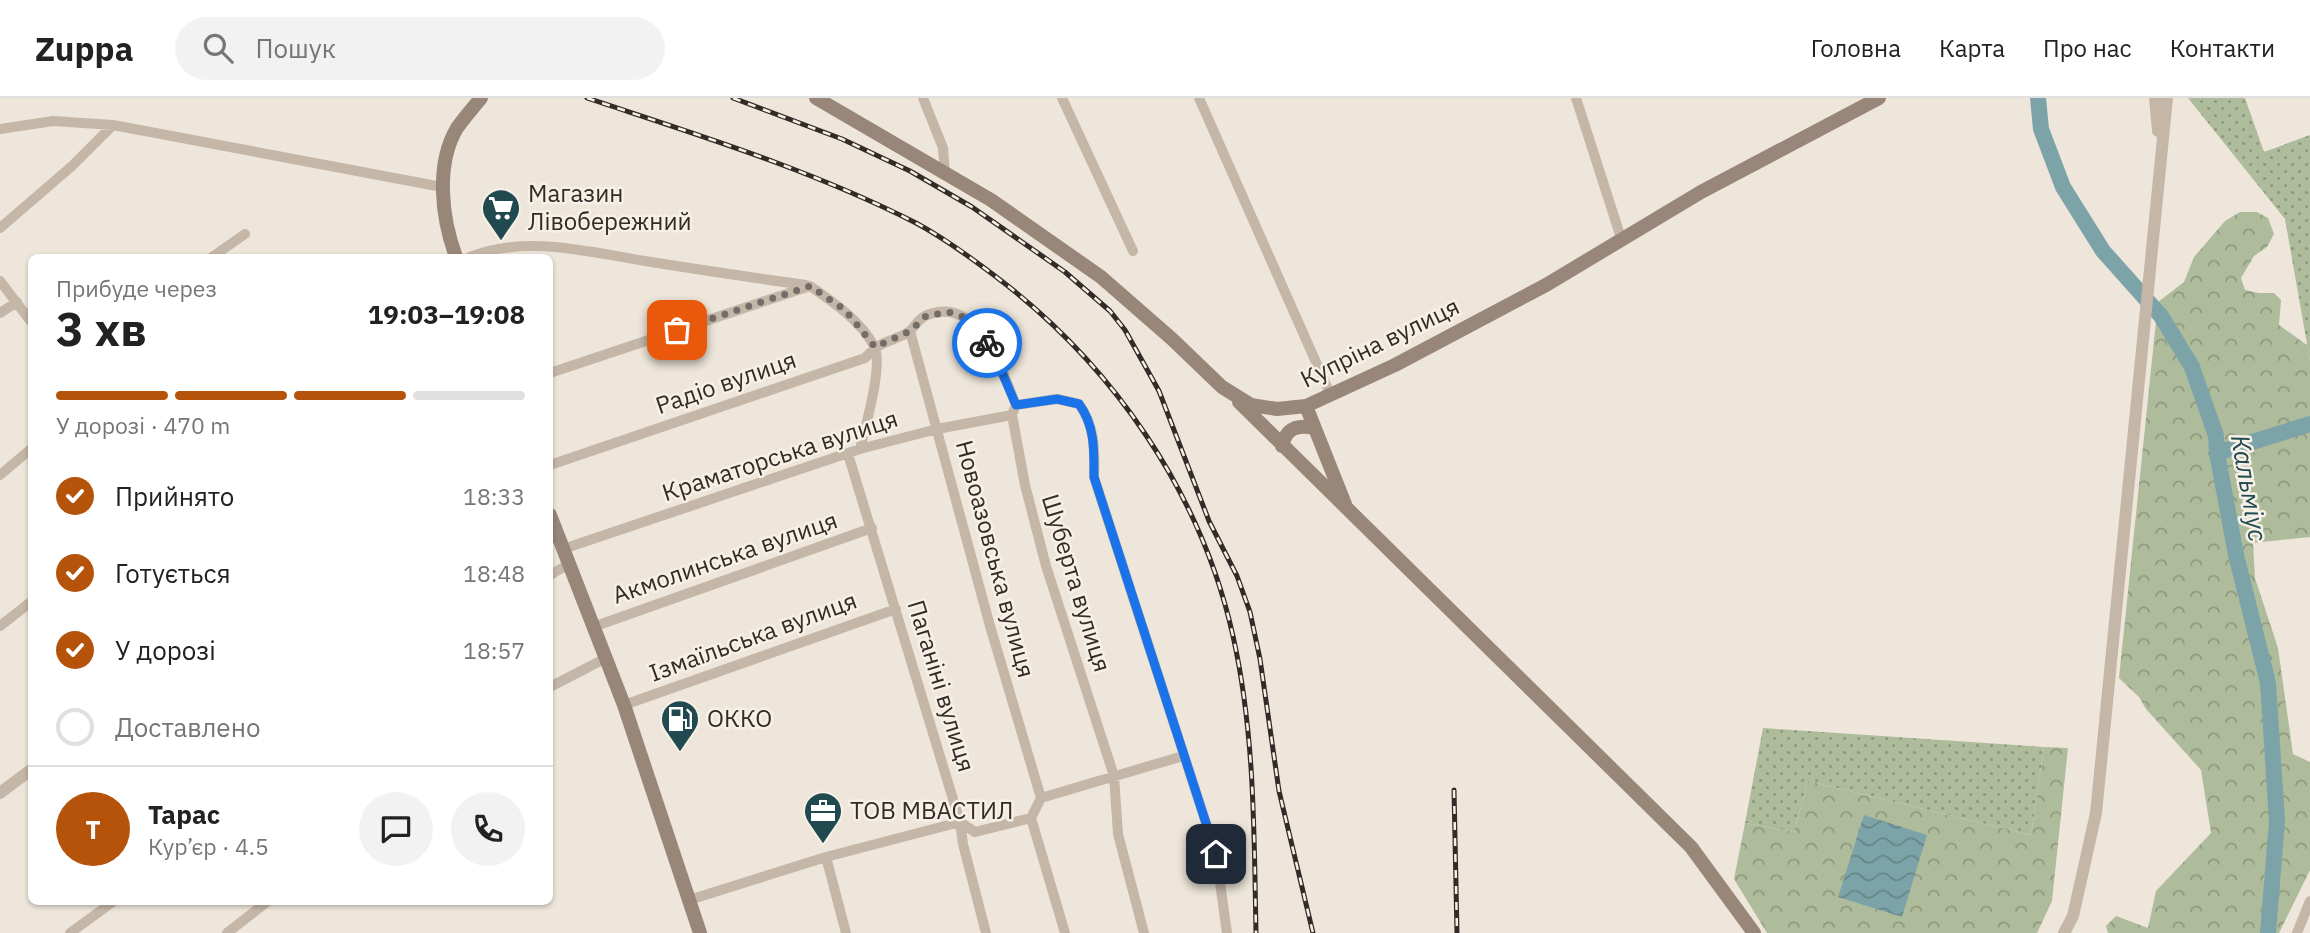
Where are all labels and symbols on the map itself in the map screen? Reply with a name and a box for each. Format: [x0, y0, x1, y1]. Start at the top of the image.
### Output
place label: Магазин Лівобережний [528, 177, 692, 237]
supermarket icon: Магазин Лівобережний [480, 187, 522, 242]
street label: Купріна вулиця [1295, 290, 1464, 394]
pin [647, 300, 707, 360]
courier [952, 308, 1022, 378]
street label: Радіо вулиця [651, 343, 800, 421]
street label: Краматорська вулиця [658, 402, 902, 508]
water label: Кальміус [2224, 432, 2276, 544]
street label: Новоазовська вулиця [949, 436, 1043, 681]
street label: Шуберта вулиця [1035, 490, 1119, 676]
street label: Акмолинська вулиця [608, 503, 842, 611]
street label: Ізмаїльська вулиця [644, 584, 861, 689]
street label: Паганіні вулиця [901, 596, 983, 775]
fuel station icon: ОККО [659, 698, 701, 753]
place label: ОККО [707, 702, 772, 734]
office icon: ТОВ МВАСТИЛ [802, 790, 844, 845]
place label: ТОВ МВАСТИЛ [850, 794, 1013, 826]
pin [1186, 824, 1246, 884]

